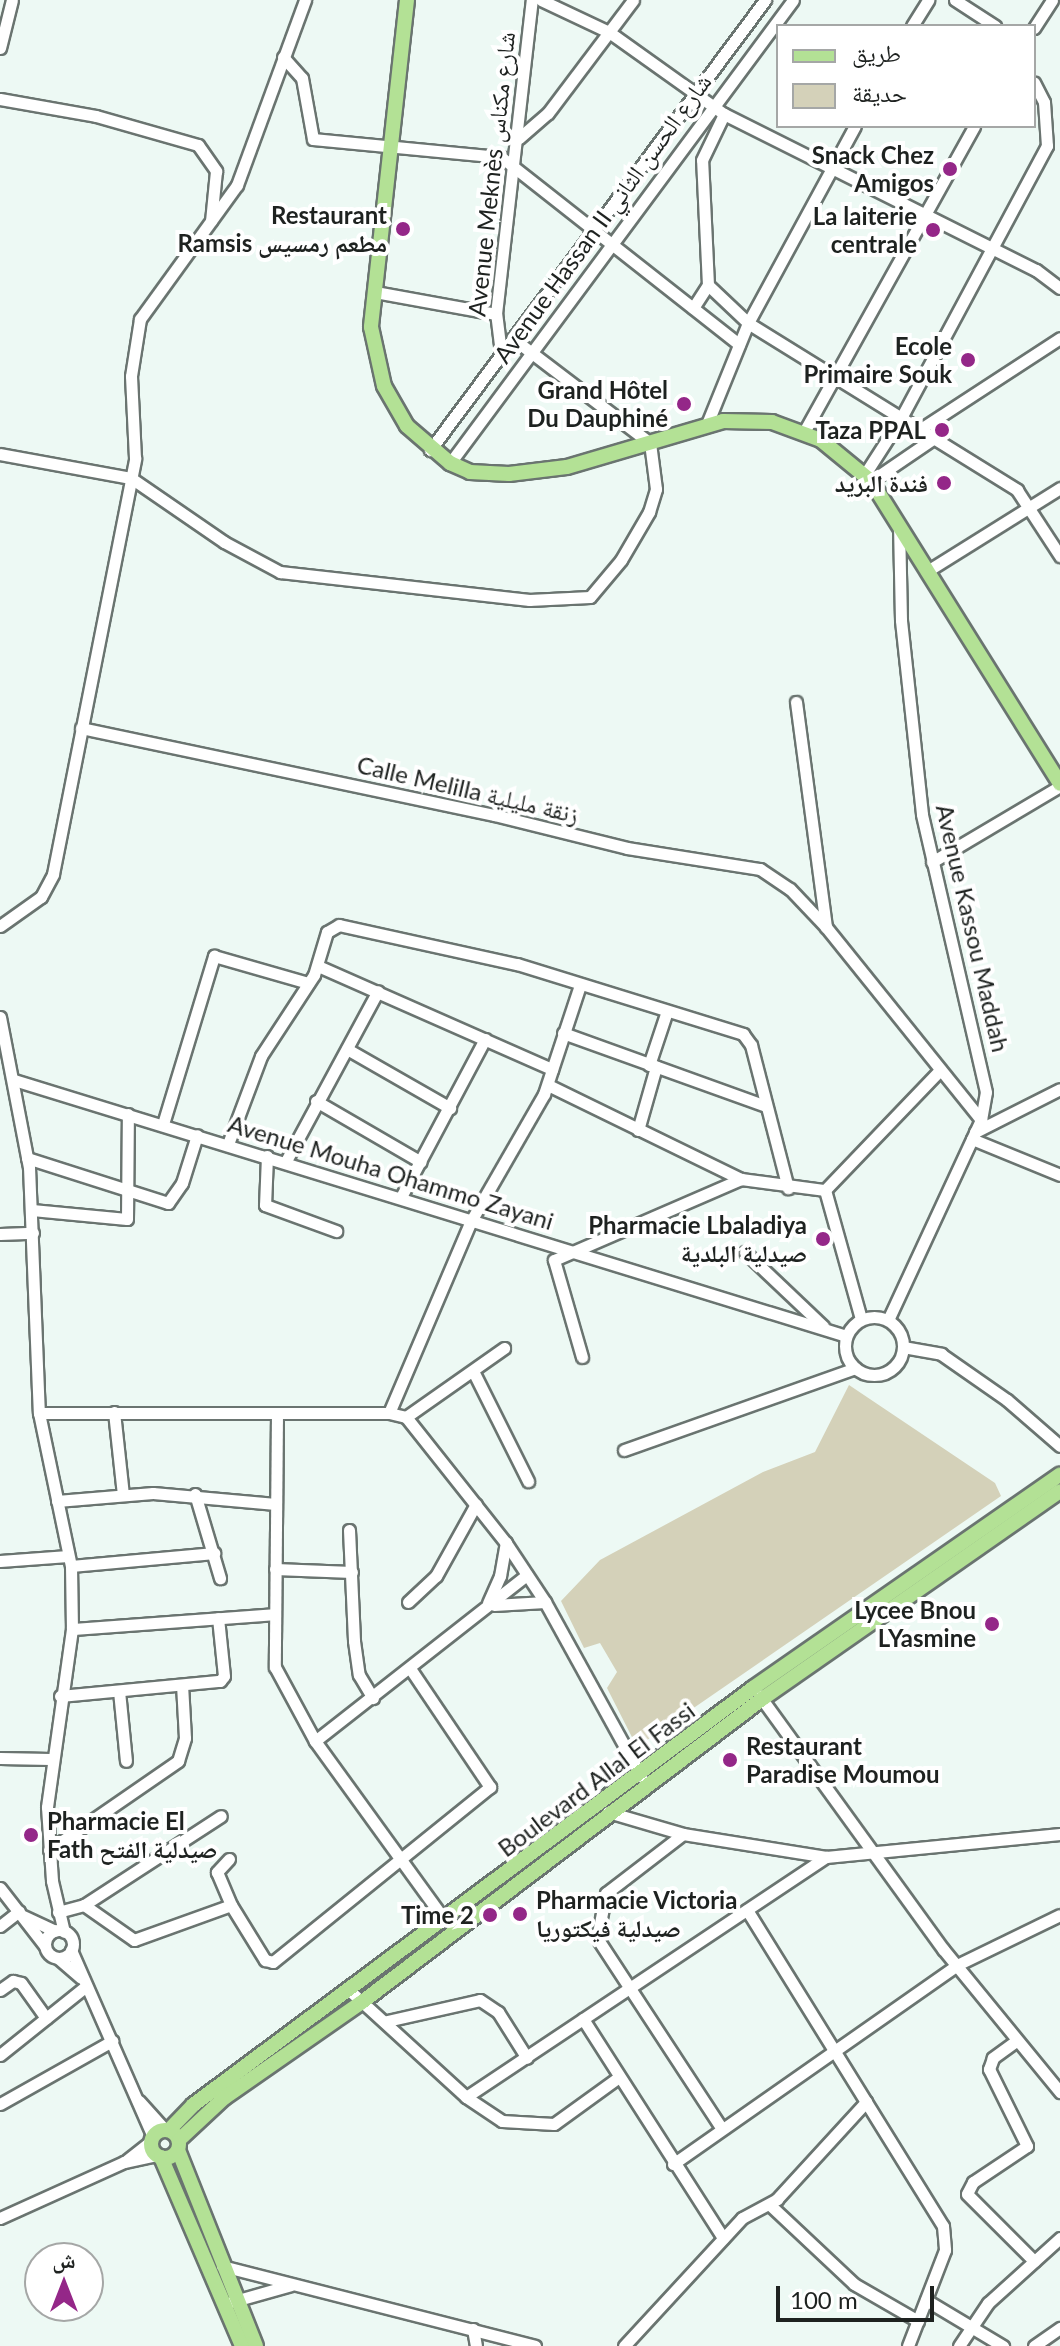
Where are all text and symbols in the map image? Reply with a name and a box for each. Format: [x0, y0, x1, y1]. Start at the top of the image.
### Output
legend [776, 24, 1036, 128]
street label: Avenue Meknès شارع مكناس [462, 30, 520, 318]
text: طريق [852, 38, 901, 67]
street label: Avenue Hassan II شارع الحسن الثاني [487, 68, 717, 368]
text: حديقة [852, 78, 907, 107]
place label: Snack Chez Amigos [812, 141, 934, 197]
marker: Snack Chez Amigos [941, 160, 959, 178]
place label: Restaurant Ramsis مطعم رمسيس [178, 201, 387, 257]
place label: La laiterie centrale [813, 202, 917, 258]
marker: Restaurant Ramsis مطعم رمسيس [394, 220, 412, 238]
marker: La laiterie centrale [924, 221, 942, 239]
place label: Ecole Primaire Souk [803, 332, 952, 388]
marker: Ecole Primaire Souk [959, 351, 977, 369]
place label: Grand Hôtel Du Dauphiné [527, 376, 668, 432]
marker: Grand Hôtel Du Dauphiné [675, 395, 693, 413]
place label: Taza PPAL [815, 416, 926, 444]
marker: Taza PPAL [933, 421, 951, 439]
place label: فندة البريد [835, 469, 928, 497]
marker: فندة البريد [935, 474, 953, 492]
street label: Calle Melilla زنقة مليلية [354, 749, 582, 829]
street label: Avenue Kassou Maddah [930, 801, 1016, 1055]
street label: Avenue Mouha Ohammo Zayani [225, 1109, 557, 1235]
place label: Pharmacie Lbaladiya صيدلية البلدية [588, 1211, 807, 1267]
marker: Pharmacie Lbaladiya صيدلية البلدية [814, 1230, 832, 1248]
place label: Lycee Bnou LYasmine [854, 1596, 976, 1652]
marker: Lycee Bnou LYasmine [983, 1615, 1001, 1633]
street label: Boulevard Allal El Fassi [492, 1695, 700, 1863]
place label: Restaurant Paradise Moumou [746, 1732, 940, 1788]
marker: Restaurant Paradise Moumou [721, 1751, 739, 1769]
place label: Pharmacie El Fath صيدلية الفتح [47, 1807, 217, 1863]
marker: Pharmacie El Fath صيدلية الفتح [22, 1826, 40, 1844]
place label: Pharmacie Victoria صيدلية فيكتوريا [536, 1886, 738, 1942]
place label: Time 2 [401, 1901, 474, 1929]
marker: Pharmacie Victoria صيدلية فيكتوريا [511, 1905, 529, 1923]
marker: Time 2 [481, 1906, 499, 1924]
north arrow [24, 2242, 104, 2322]
text: ش [52, 2246, 76, 2273]
scale bar [780, 2270, 938, 2320]
text: 100 m [790, 2285, 858, 2314]

